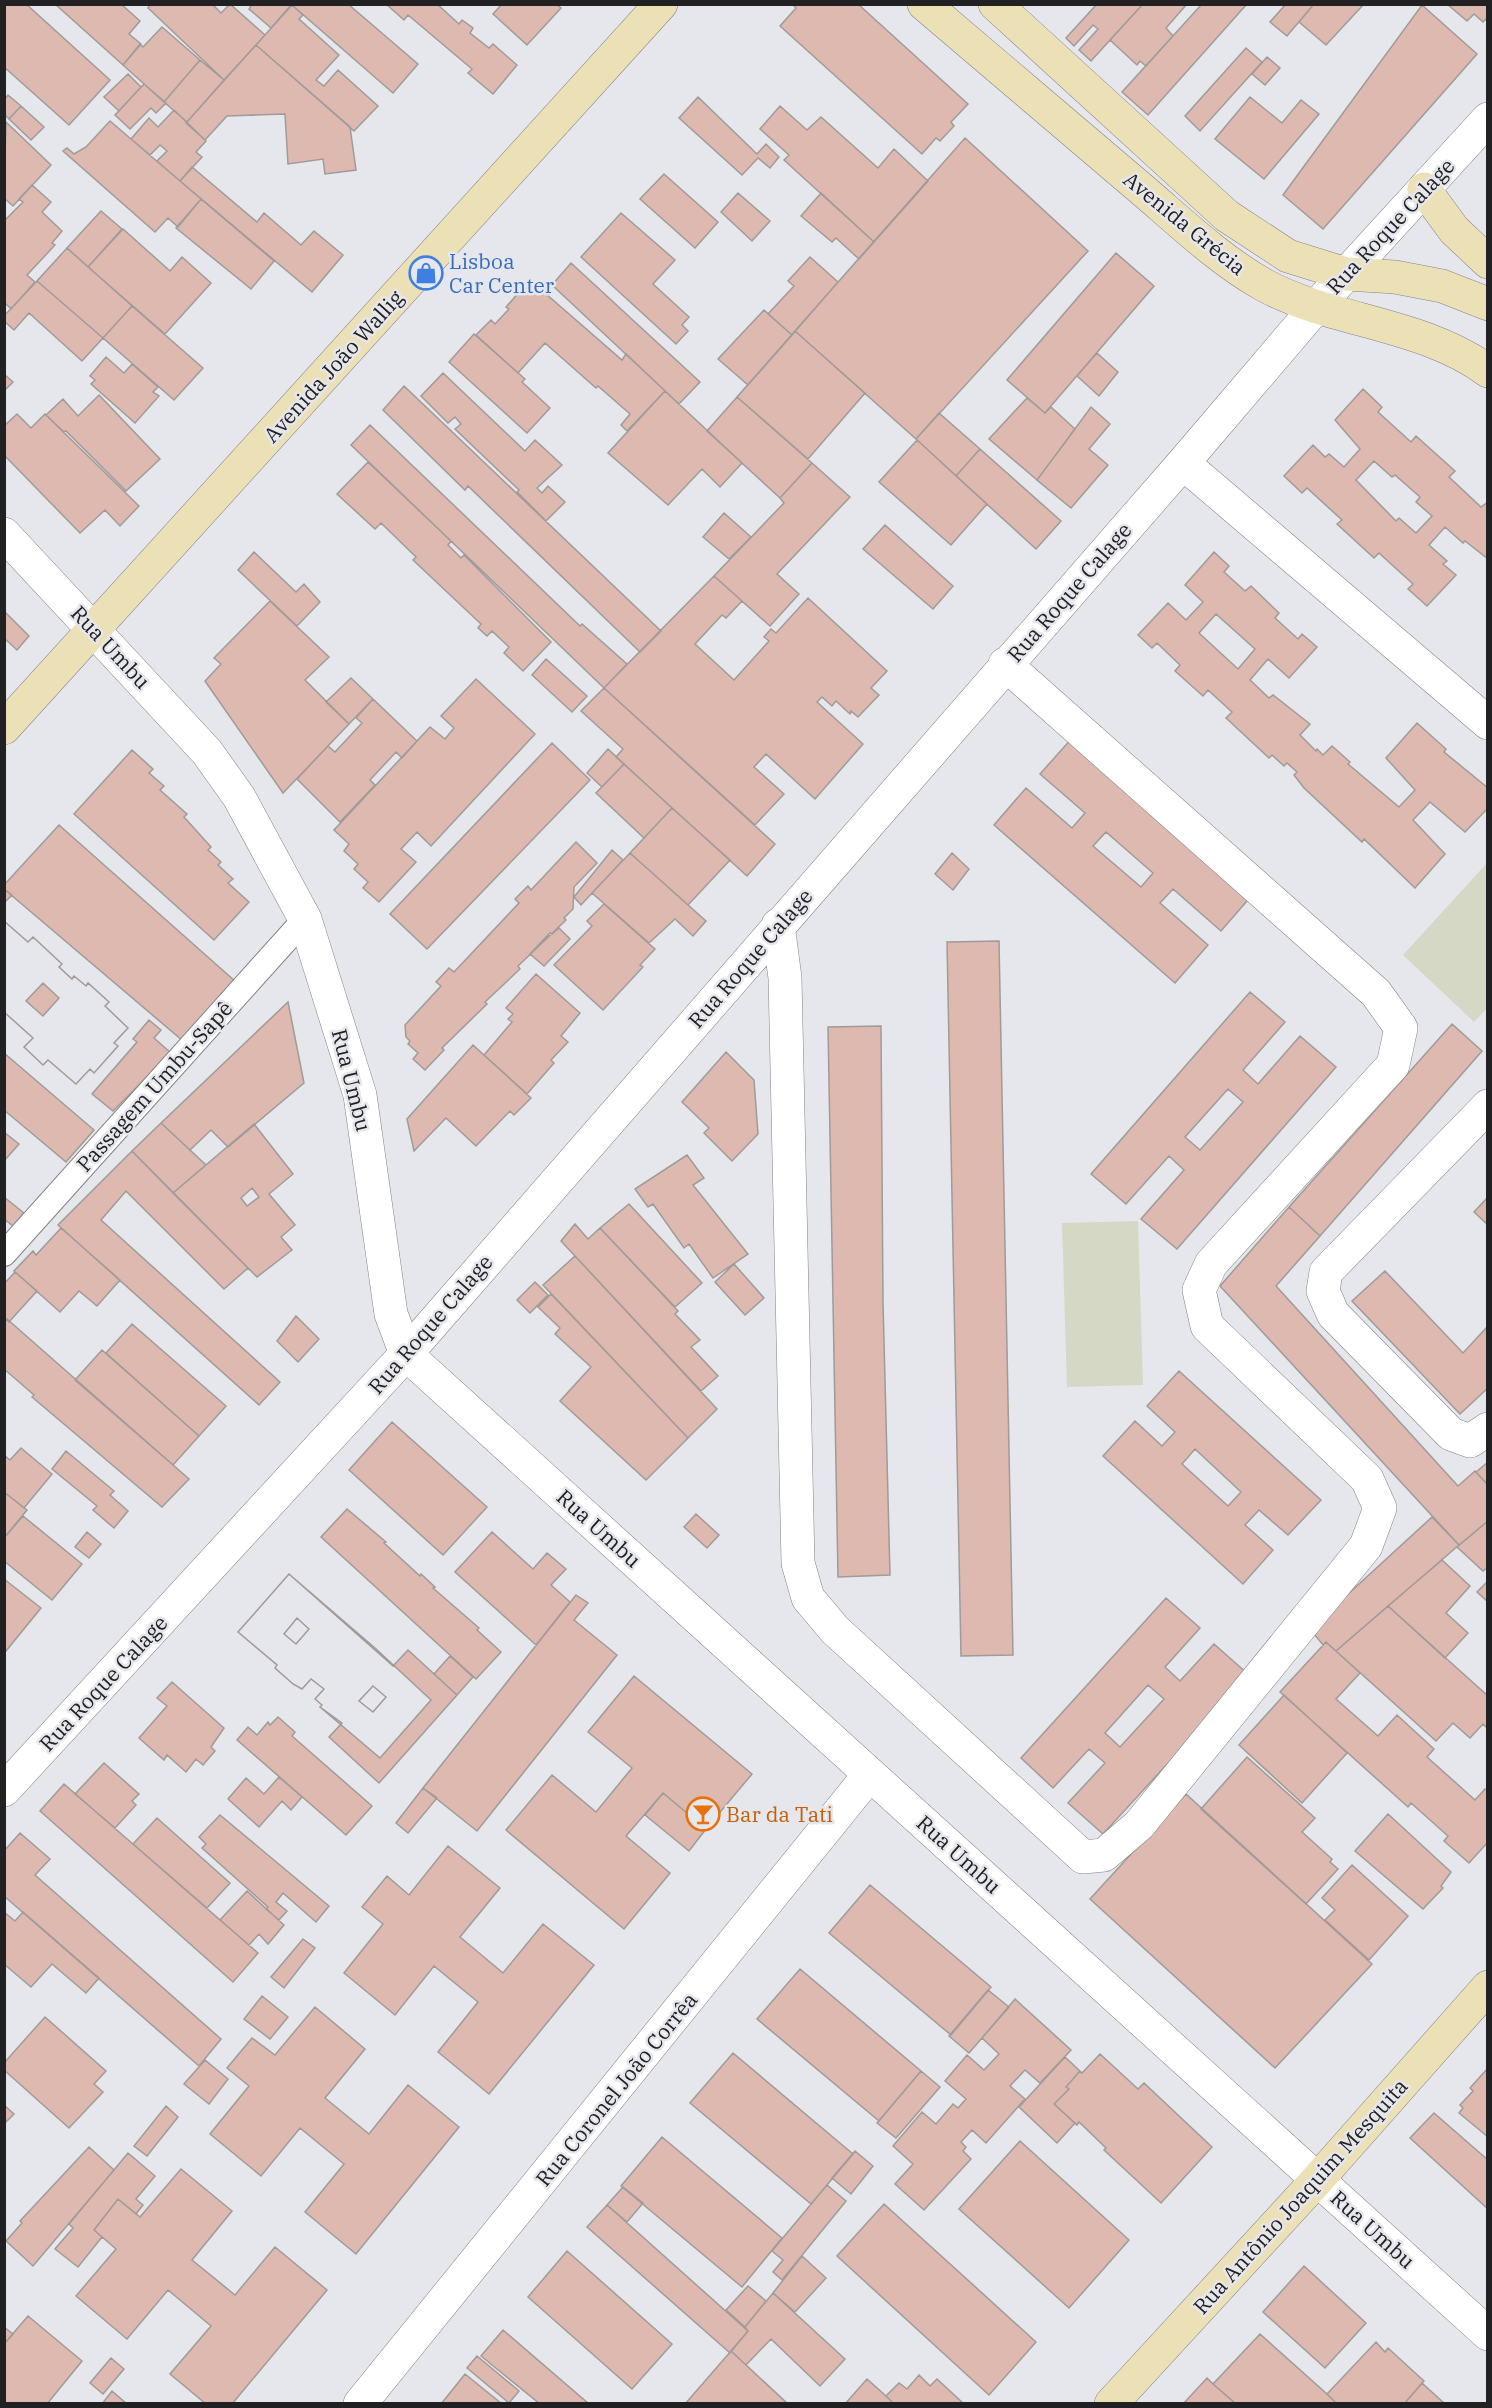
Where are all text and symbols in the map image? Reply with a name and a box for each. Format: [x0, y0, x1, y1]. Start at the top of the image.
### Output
street label: Rua Roque Calage [1320, 152, 1460, 300]
street label: Avenida Grécia [1118, 165, 1252, 281]
place label: Lisboa Car Center [449, 247, 555, 299]
shop icon: Lisboa Car Center [408, 255, 444, 291]
street label: Avenida João Wallig [257, 283, 409, 448]
street label: Rua Roque Calage [1001, 516, 1137, 668]
street label: Rua Umbu [65, 599, 157, 695]
street label: Rua Roque Calage [682, 882, 818, 1034]
street label: Passagem Umbu-Sapê [70, 995, 238, 1177]
street label: Rua Umbu [326, 1026, 378, 1134]
street label: Rua Roque Calage [362, 1248, 498, 1400]
street label: Rua Umbu [551, 1483, 647, 1573]
street label: Rua Roque Calage [33, 1609, 173, 1757]
bar icon: Bar da Tati [685, 1796, 721, 1832]
place label: Bar da Tati [726, 1800, 833, 1828]
street label: Rua Umbu [911, 1809, 1007, 1899]
street label: Rua Coronel João Corrêa [529, 1986, 703, 2192]
street label: Rua Antônio Joaquim Mesquita [1187, 2072, 1413, 2320]
street label: Rua Umbu [1325, 2184, 1421, 2274]

